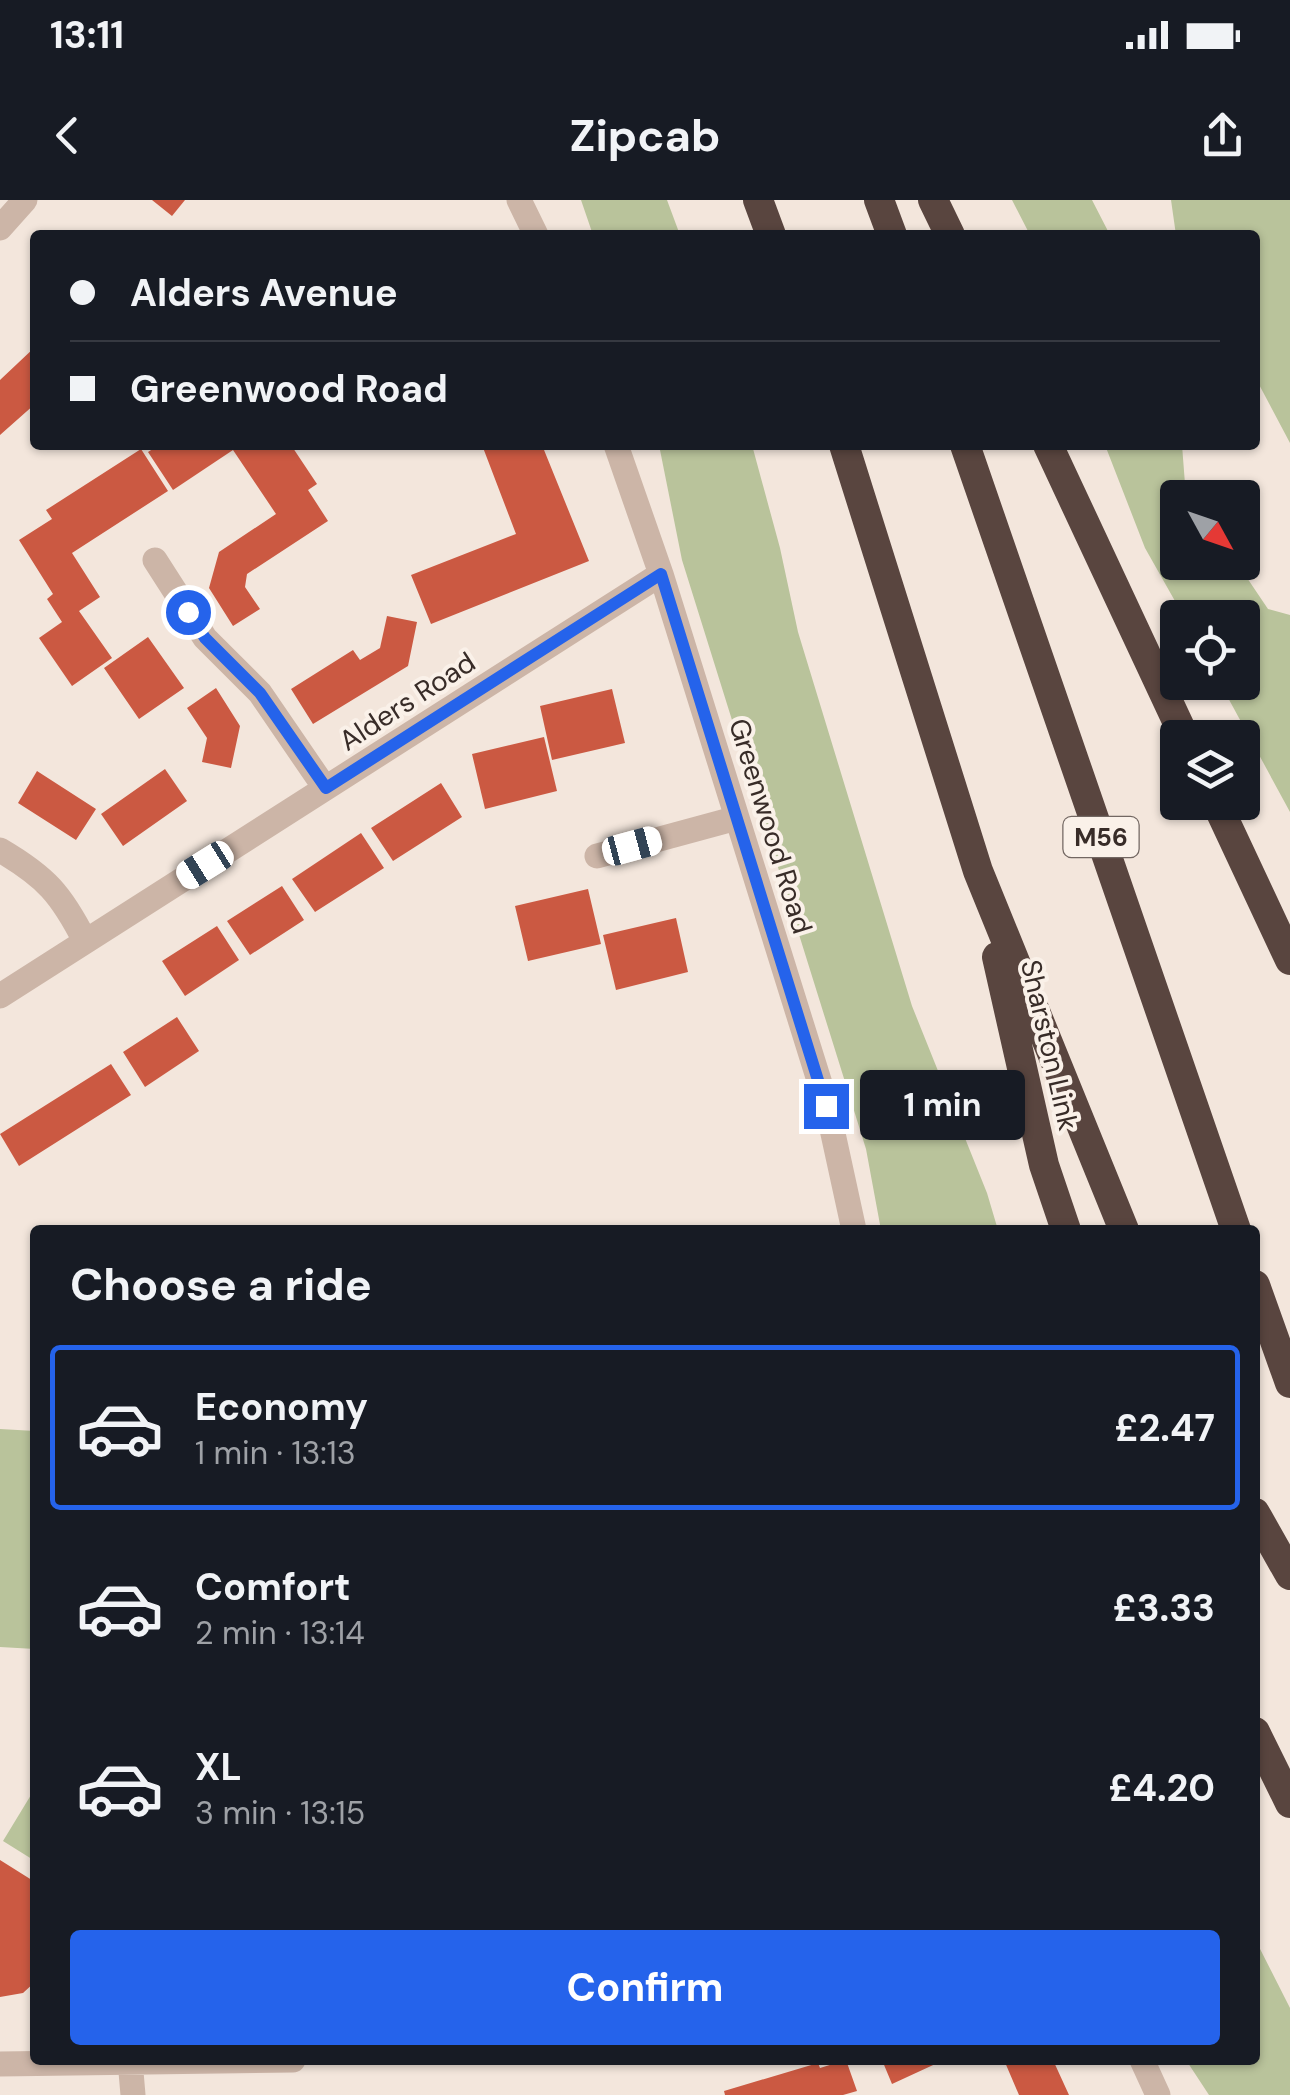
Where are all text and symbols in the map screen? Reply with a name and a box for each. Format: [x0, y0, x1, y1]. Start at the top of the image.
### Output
text: 13:11 [50, 10, 124, 60]
text: Zipcab [570, 106, 720, 165]
icon: back [40, 108, 95, 163]
icon: share [1195, 108, 1250, 163]
text: Alders Avenue [130, 268, 398, 318]
text: Greenwood Road [130, 364, 448, 414]
north arrow [1160, 480, 1260, 580]
map controls [1160, 480, 1260, 820]
route start [166, 590, 211, 635]
button: locate [1160, 600, 1260, 700]
street label: Alders Road [332, 644, 482, 759]
street label: Greenwood Road [720, 714, 821, 938]
button: layers [1160, 720, 1260, 820]
road number: M56 [1064, 817, 1138, 857]
car [599, 824, 665, 868]
car [172, 836, 238, 894]
street label: Sharston Link [1012, 956, 1087, 1134]
callout: 1 min [861, 1071, 1026, 1141]
route end [804, 1084, 849, 1129]
text: 1 min [904, 1084, 981, 1126]
text: Choose a ride [70, 1255, 372, 1314]
text: Economy [195, 1382, 368, 1432]
icon: car [75, 1383, 165, 1473]
text: £2.47 [1115, 1403, 1215, 1453]
text: 1 min · 13:13 [195, 1432, 356, 1474]
text: Comfort [195, 1562, 351, 1612]
icon: car [75, 1563, 165, 1653]
text: £3.33 [1113, 1583, 1215, 1633]
text: 2 min · 13:14 [195, 1612, 365, 1654]
text: XL [195, 1742, 242, 1792]
icon: car [75, 1743, 165, 1833]
text: £4.20 [1108, 1763, 1215, 1813]
text: 3 min · 13:15 [195, 1792, 365, 1834]
button: Confirm [70, 1930, 1220, 2045]

